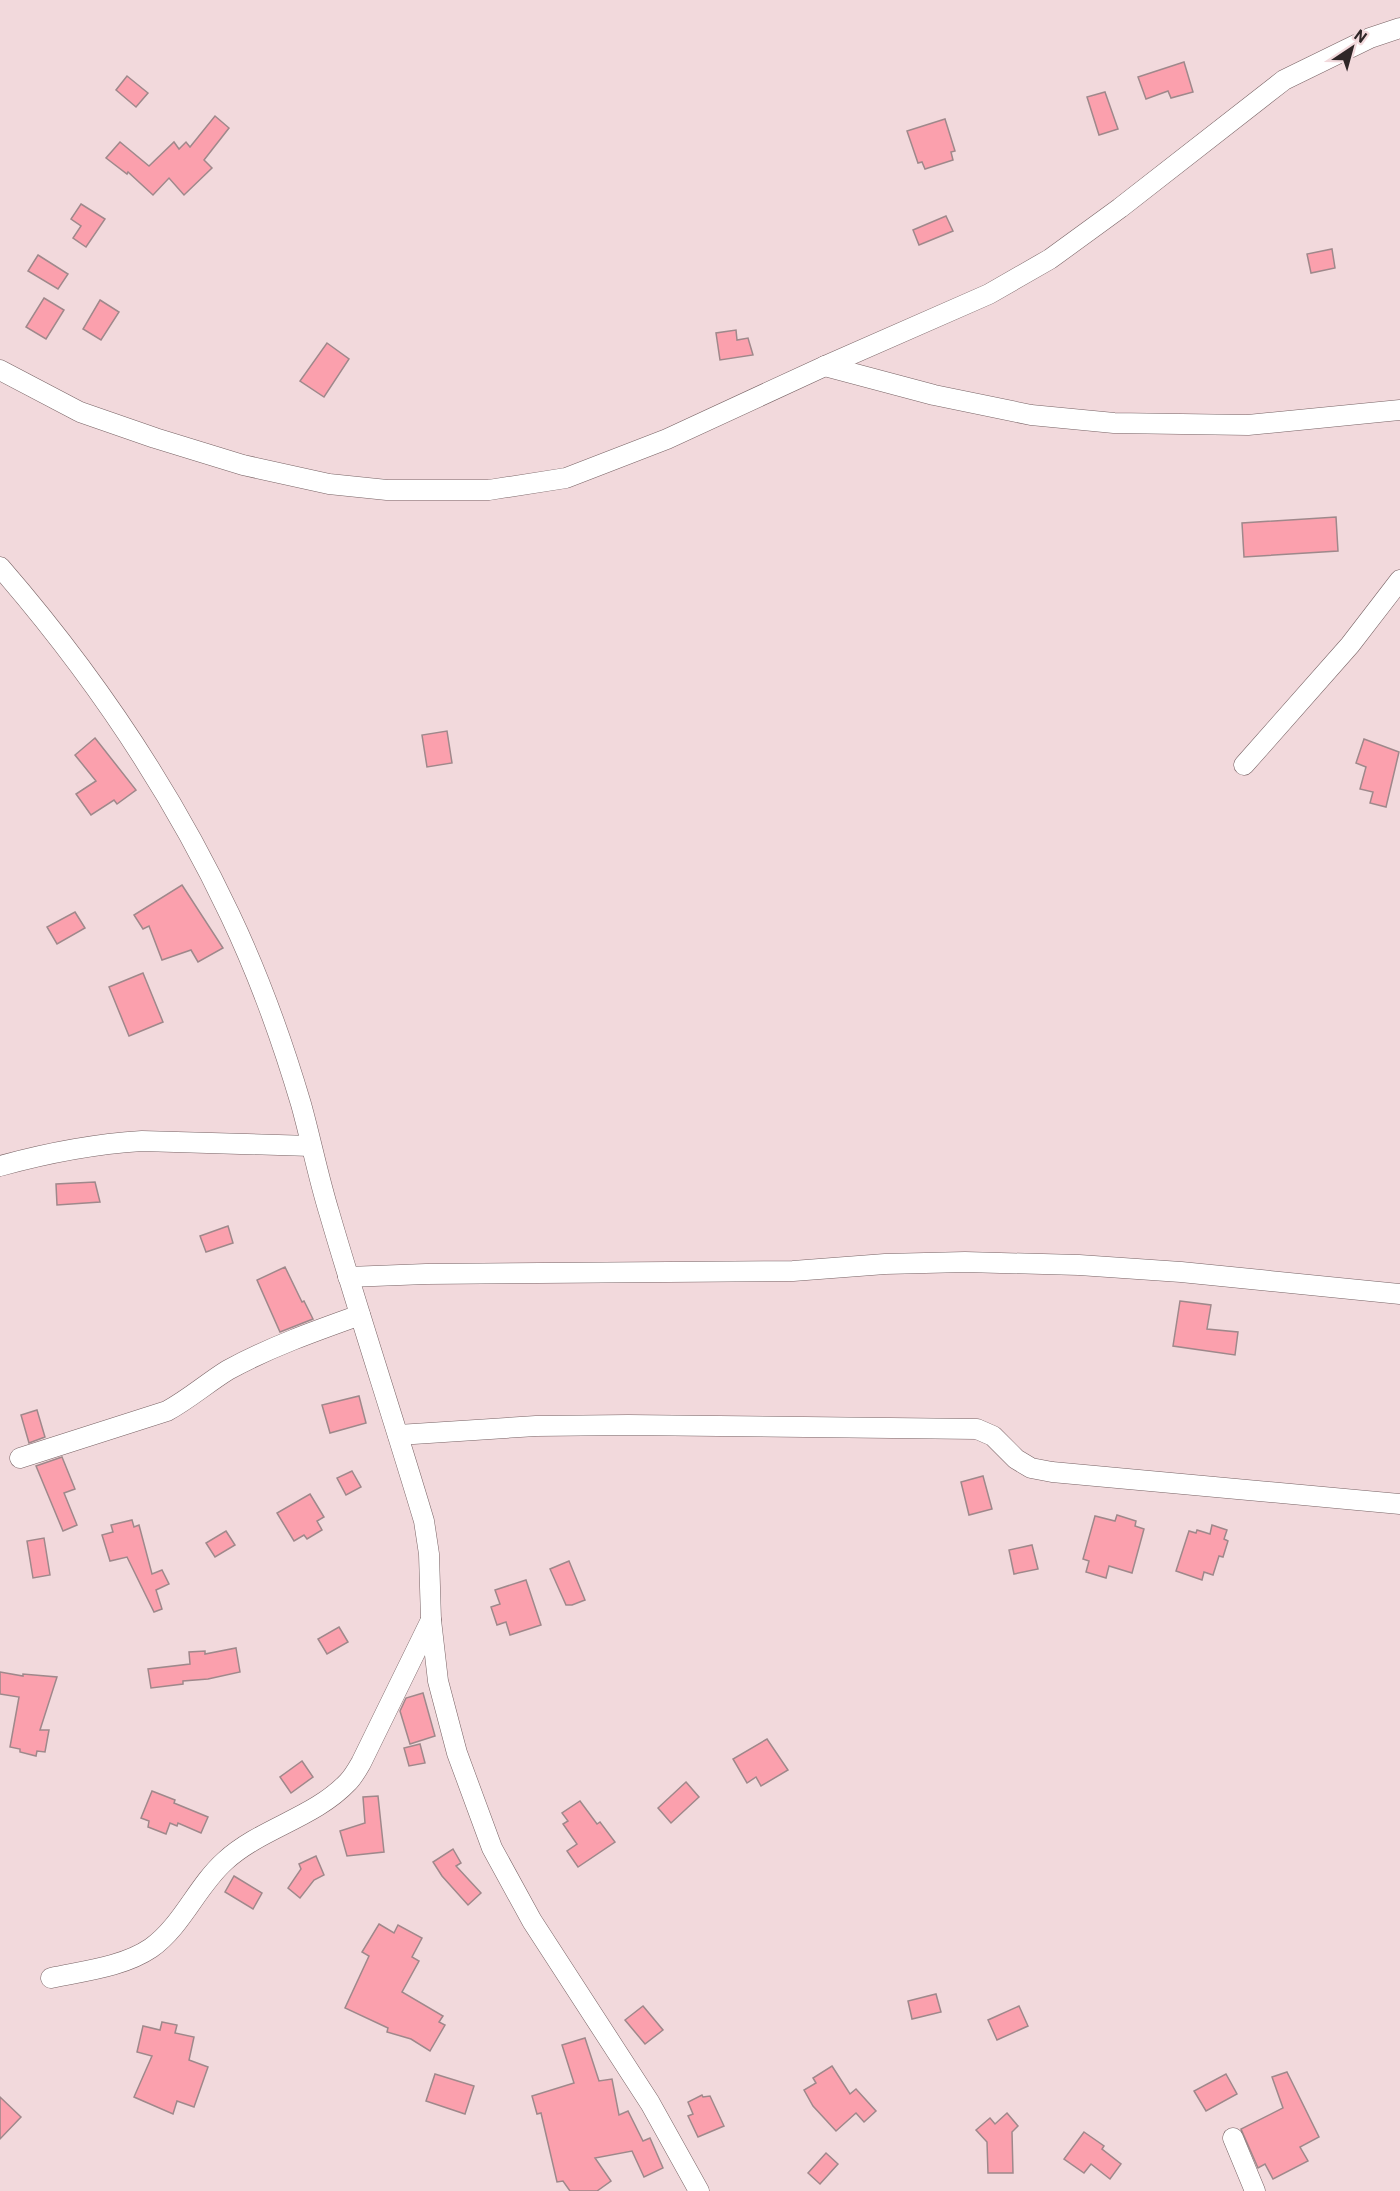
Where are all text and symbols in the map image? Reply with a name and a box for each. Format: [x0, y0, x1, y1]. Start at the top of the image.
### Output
north arrow [1322, 18, 1382, 78]
text: N [1351, 25, 1371, 46]

